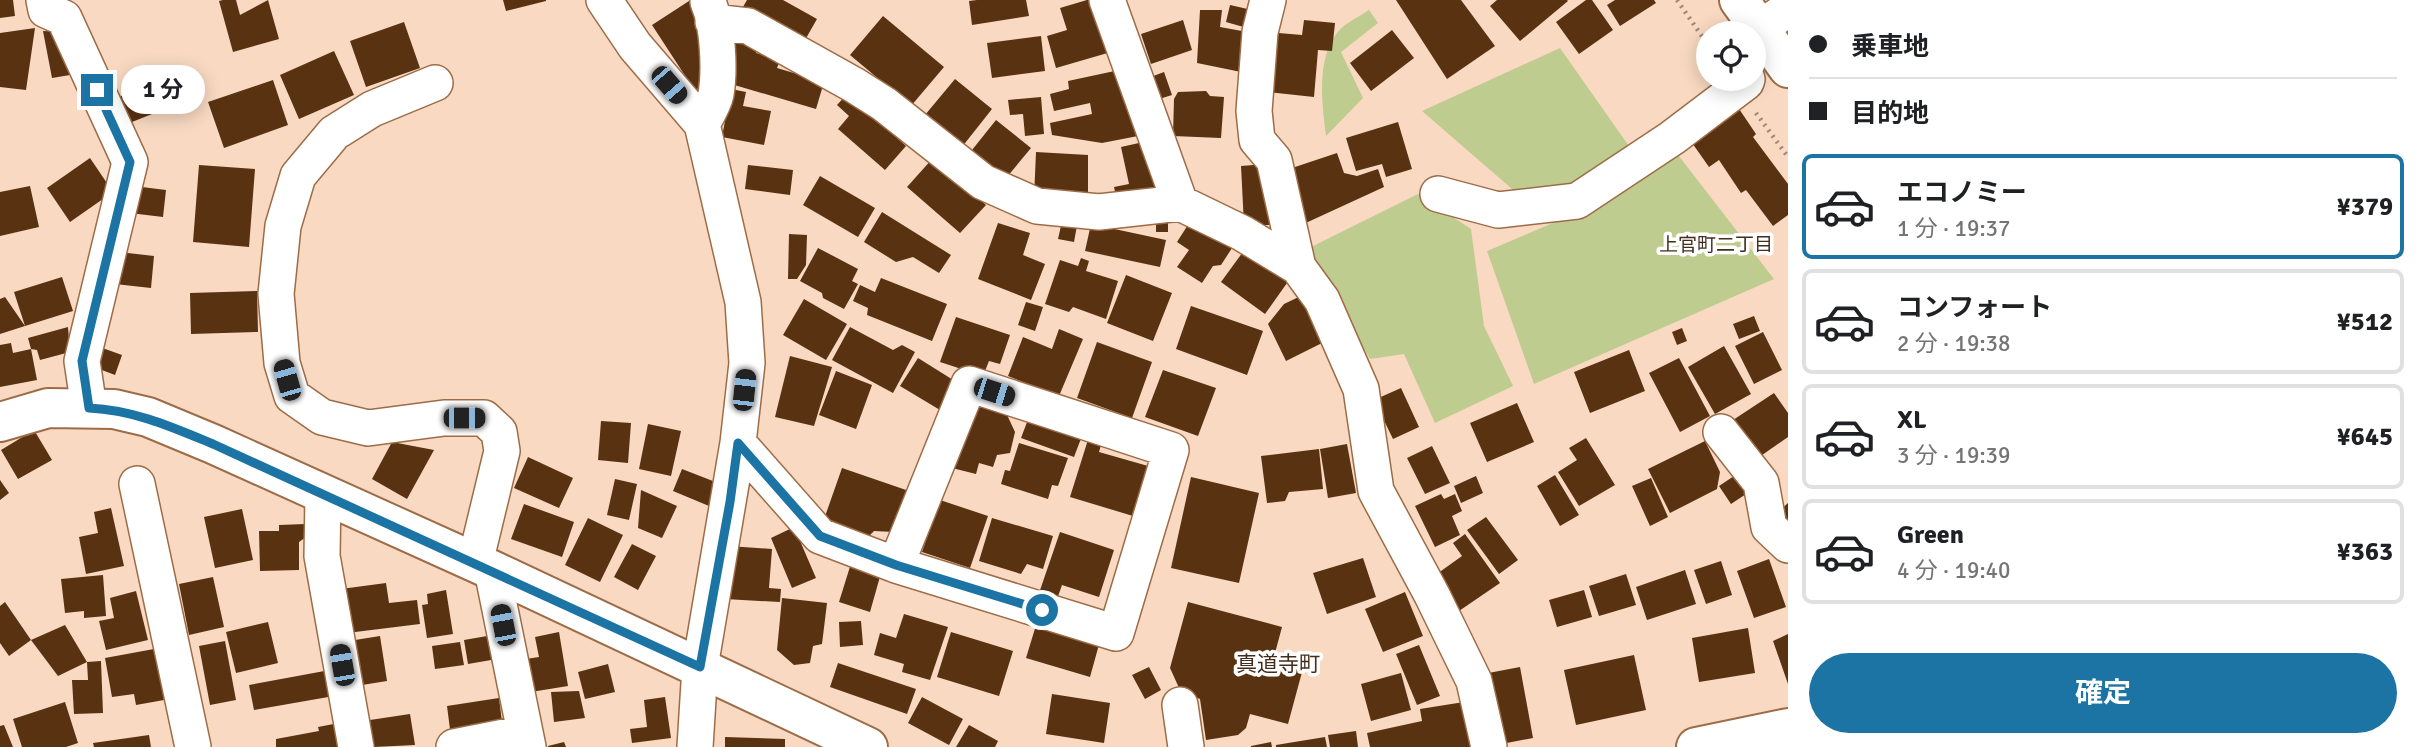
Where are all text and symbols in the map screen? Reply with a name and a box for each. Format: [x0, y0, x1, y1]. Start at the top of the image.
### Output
map controls [1696, 21, 1766, 91]
button: locate [1696, 21, 1766, 91]
text: 乗車地 [1851, 31, 1929, 63]
car [648, 62, 691, 108]
callout: 1 分 [122, 66, 206, 114]
route end [81, 74, 113, 106]
text: 1 分 [143, 75, 183, 104]
text: 目的地 [1851, 98, 1929, 130]
icon: car [1813, 175, 1876, 238]
text: エコノミー [1897, 177, 2027, 209]
text: ¥379 [2337, 191, 2393, 223]
text: 1 分 · 19:37 [1897, 214, 2010, 243]
district label: 上官町二丁目 [1659, 233, 1773, 257]
icon: car [1813, 290, 1876, 353]
text: コンフォート [1897, 292, 2052, 324]
text: ¥512 [2337, 306, 2393, 338]
text: 2 分 · 19:38 [1897, 329, 2010, 358]
car [272, 357, 303, 403]
car [732, 368, 757, 412]
car [971, 376, 1018, 408]
text: XL [1897, 404, 1927, 436]
icon: car [1813, 405, 1876, 468]
car [444, 408, 486, 429]
text: ¥645 [2337, 421, 2393, 453]
text: 3 分 · 19:39 [1897, 441, 2010, 470]
text: Green [1897, 519, 1964, 551]
icon: car [1813, 520, 1876, 583]
text: ¥363 [2337, 536, 2393, 568]
text: 4 分 · 19:40 [1897, 556, 2010, 585]
route start [1026, 594, 1058, 626]
car [489, 602, 518, 648]
car [329, 642, 356, 688]
district label: 真道寺町 [1236, 651, 1320, 677]
button: 確定 [1809, 653, 2397, 733]

